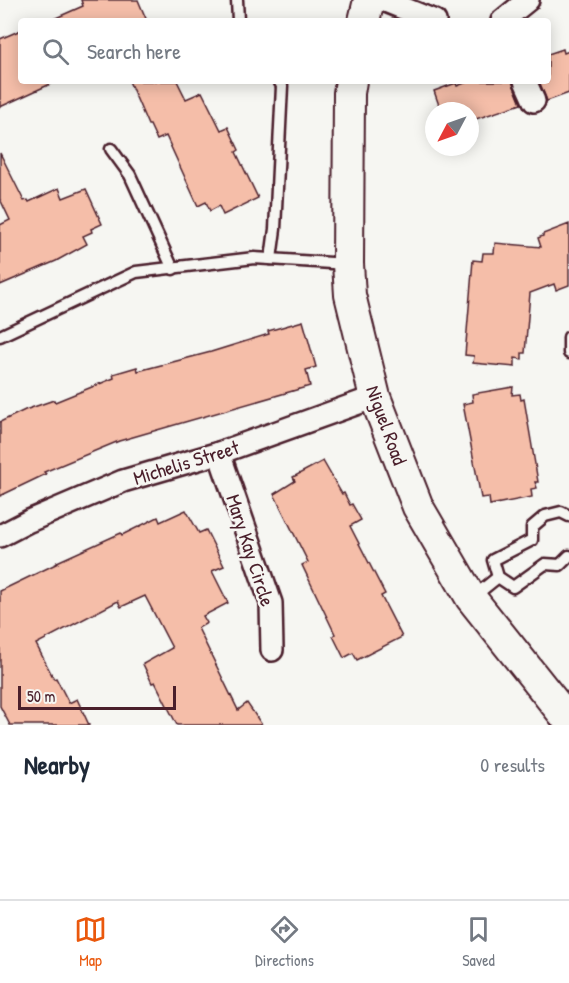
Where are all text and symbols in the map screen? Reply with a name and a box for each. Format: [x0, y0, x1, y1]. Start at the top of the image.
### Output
search box [18, 18, 551, 84]
icon: search [39, 35, 72, 68]
text: Search here [87, 36, 181, 66]
north arrow [425, 102, 479, 156]
street label: Niguel Road [360, 382, 414, 469]
street label: Michelis Street [130, 433, 243, 491]
street label: Mary Kay Circle [220, 491, 282, 609]
scale bar [18, 683, 176, 710]
text: 50 m [27, 685, 56, 707]
text: Nearby [24, 747, 90, 782]
text: 0 results [480, 751, 545, 778]
tab: Map [74, 913, 107, 971]
tab: Directions [255, 913, 314, 971]
tab: Saved [462, 913, 495, 971]

